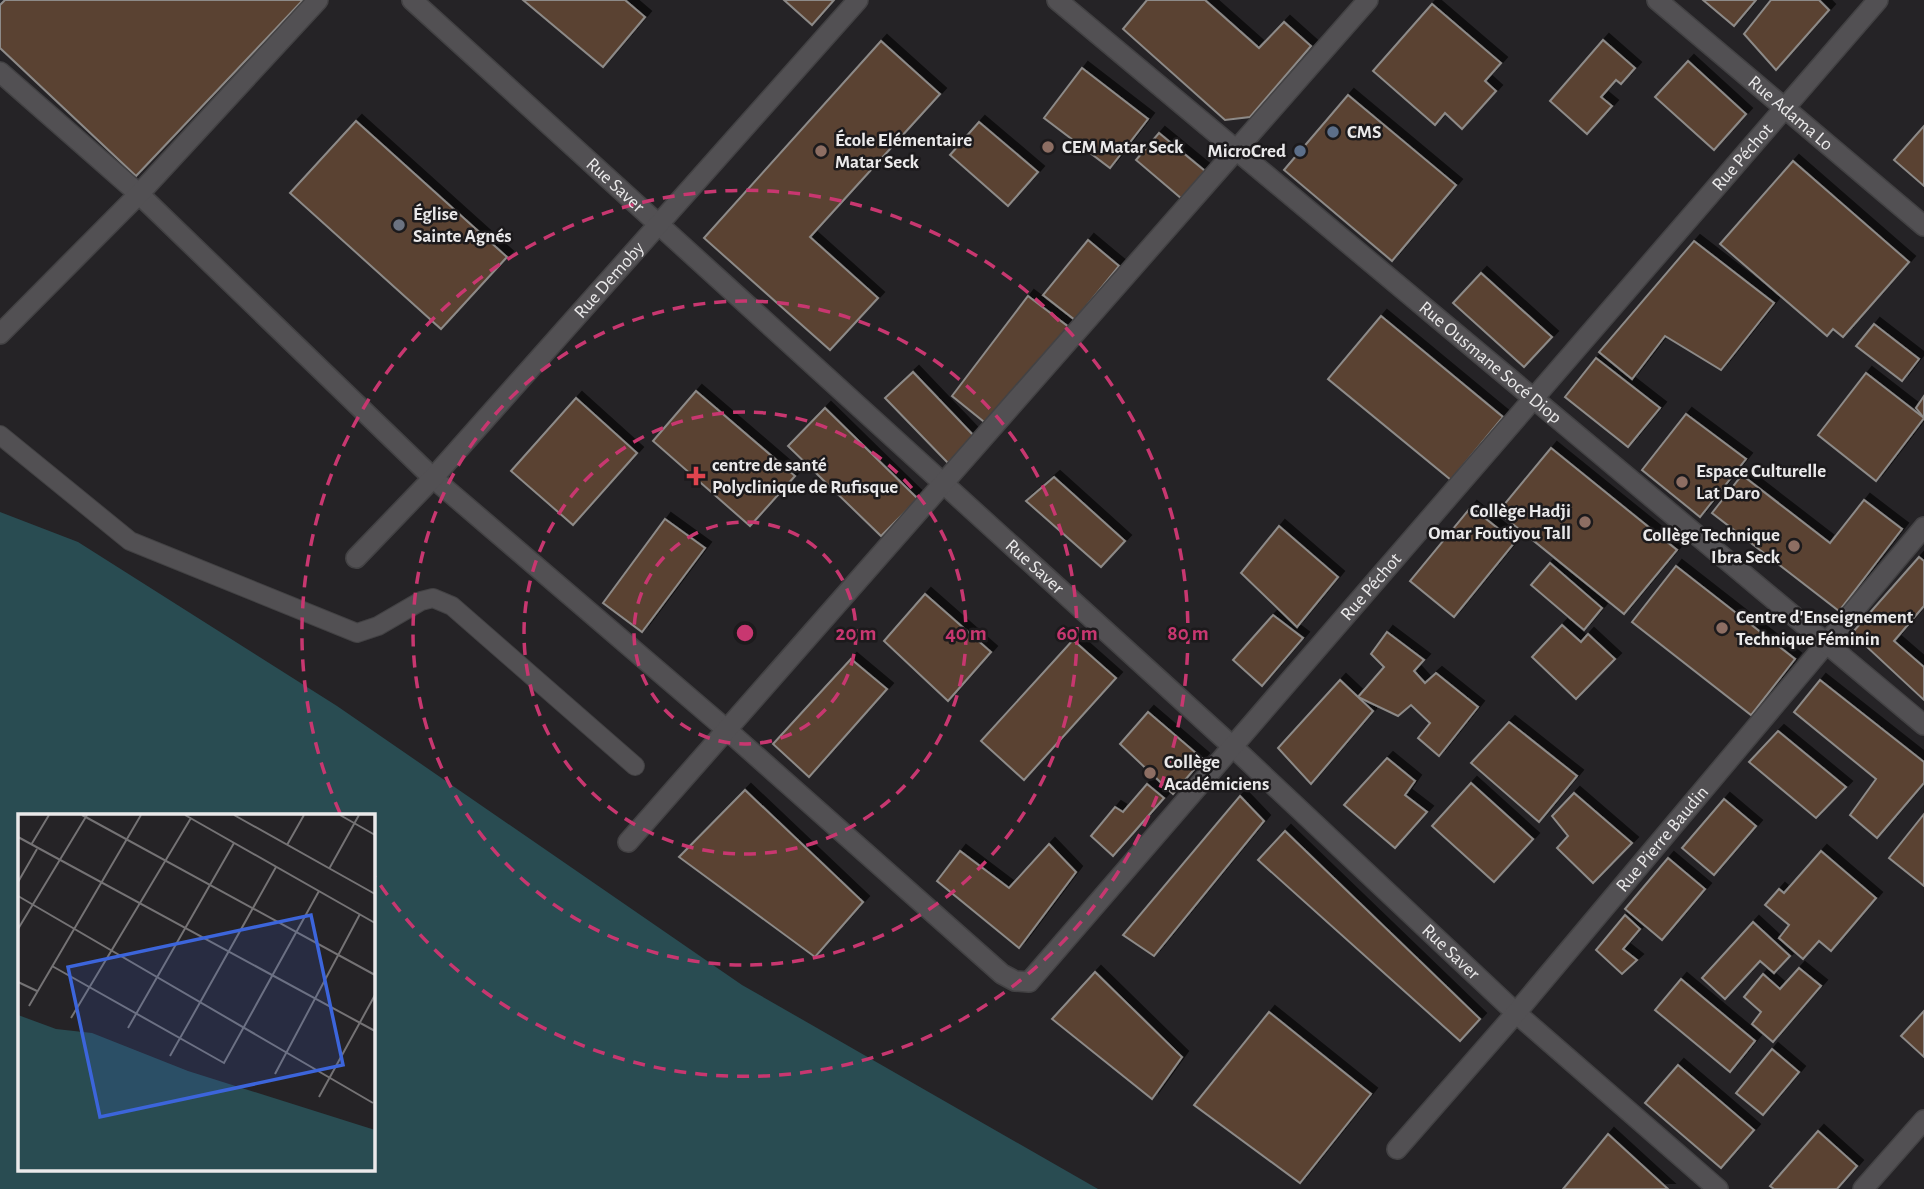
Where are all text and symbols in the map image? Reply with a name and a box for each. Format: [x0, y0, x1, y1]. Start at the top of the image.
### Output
street label: Rue Adama Lo [1744, 72, 1837, 154]
street label: Rue Péchot [1708, 120, 1776, 194]
place label: CMS [1347, 123, 1381, 142]
marker: CMS [1325, 124, 1341, 140]
place label: École Elémentaire Matar Seck [835, 129, 972, 172]
place label: CEM Matar Seck [1062, 138, 1184, 157]
marker: CEM Matar Seck [1040, 139, 1056, 155]
place label: MicroCred [1208, 142, 1286, 161]
marker: École Elémentaire Matar Seck [813, 143, 829, 159]
marker: MicroCred [1292, 143, 1308, 159]
street label: Rue Saver [583, 154, 648, 216]
place label: Église Sainte Agnés [413, 203, 512, 246]
marker: Église Sainte Agnés [391, 217, 407, 233]
street label: Rue Demoby [570, 238, 648, 322]
street label: Rue Ousmane Socé Diop [1416, 298, 1565, 427]
place label: centre de santé Polyclinique de Rufisque [712, 456, 898, 497]
place label: Espace Culturelle Lat Daro [1696, 462, 1826, 503]
marker: centre de santé Polyclinique de Rufisque [686, 466, 706, 486]
marker: Espace Culturelle Lat Daro [1674, 474, 1690, 490]
place label: Collège Hadji Omar Foutiyou Tall [1428, 502, 1571, 543]
marker: Collège Hadji Omar Foutiyou Tall [1577, 514, 1593, 530]
place label: Collège Technique Ibra Seck [1643, 526, 1781, 567]
street label: Rue Saver [1002, 536, 1068, 598]
marker: Collège Technique Ibra Seck [1786, 538, 1802, 554]
street label: Rue Péchot [1337, 549, 1405, 624]
place label: Centre d'Enseignement Technique Féminin [1736, 608, 1914, 649]
marker: Centre d'Enseignement Technique Féminin [1714, 620, 1730, 636]
centre of rings [733, 621, 757, 645]
text: 20 m [836, 623, 876, 644]
text: 40 m [945, 623, 987, 644]
text: 60 m [1056, 623, 1098, 644]
text: 80 m [1167, 623, 1209, 644]
place label: Collège Académiciens [1164, 753, 1269, 794]
marker: Collège Académiciens [1142, 765, 1158, 781]
street label: Rue Pierre Baudin [1612, 782, 1712, 896]
inset map [18, 814, 374, 1172]
street label: Rue Saver [1418, 920, 1483, 983]

